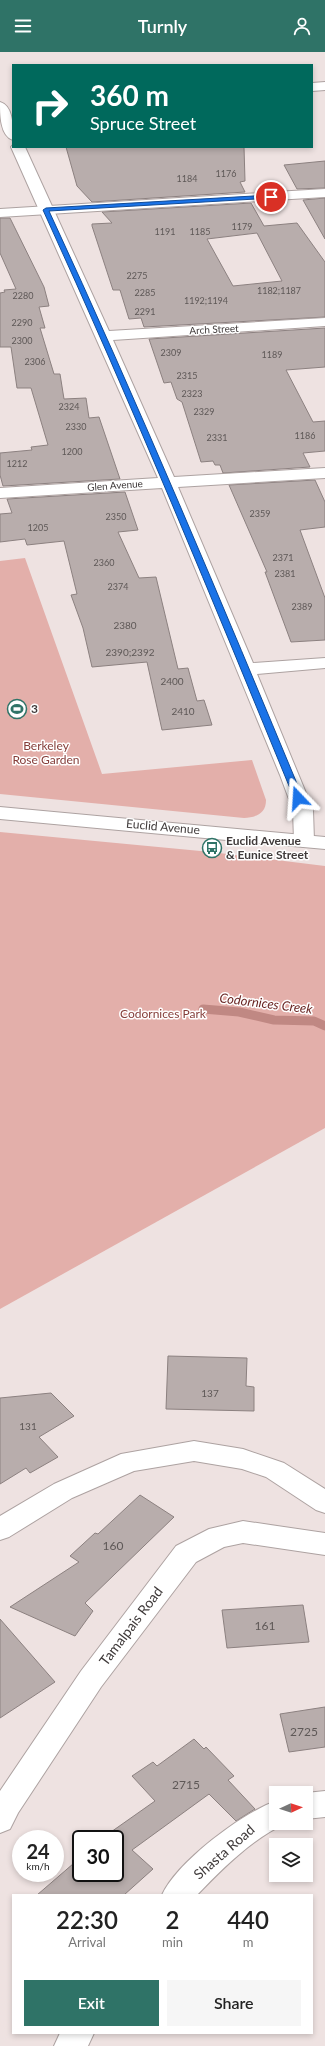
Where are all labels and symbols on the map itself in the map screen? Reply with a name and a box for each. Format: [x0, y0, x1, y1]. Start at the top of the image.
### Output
house number: 1176 [216, 168, 236, 179]
house number: 1184 [177, 173, 197, 184]
pin [254, 180, 288, 214]
house number: 1179 [232, 221, 252, 232]
house number: 1191 [155, 226, 175, 237]
house number: 1185 [190, 226, 210, 237]
house number: 2275 [127, 270, 147, 281]
house number: 1182;1187 [257, 285, 301, 296]
house number: 2285 [135, 287, 155, 298]
house number: 2280 [13, 290, 33, 301]
house number: 1192;1194 [184, 295, 228, 306]
house number: 2291 [135, 306, 155, 317]
house number: 2290 [12, 317, 32, 328]
street label: Arch Street [189, 322, 239, 336]
house number: 2300 [12, 335, 32, 346]
house number: 2309 [161, 347, 181, 358]
house number: 1189 [262, 349, 282, 360]
house number: 2306 [25, 356, 45, 367]
house number: 2315 [177, 370, 197, 381]
house number: 2323 [182, 388, 202, 399]
house number: 2324 [59, 401, 79, 412]
house number: 2329 [194, 406, 214, 417]
house number: 2330 [66, 421, 86, 432]
house number: 1186 [295, 430, 315, 441]
house number: 2331 [207, 432, 227, 443]
house number: 1200 [62, 446, 82, 457]
house number: 1212 [7, 458, 27, 469]
street label: Glen Avenue [87, 477, 143, 493]
house number: 2359 [250, 508, 270, 519]
house number: 2350 [106, 511, 126, 522]
house number: 1205 [28, 522, 48, 533]
house number: 2371 [273, 552, 293, 563]
house number: 2360 [94, 557, 114, 568]
house number: 2381 [275, 568, 295, 579]
house number: 2374 [108, 581, 128, 592]
house number: 2389 [292, 601, 312, 612]
house number: 2380 [113, 619, 137, 631]
house number: 2390;2392 [105, 646, 155, 658]
house number: 2400 [160, 675, 184, 687]
sports icon: 3 [6, 698, 28, 720]
place label: 3 [31, 701, 38, 716]
house number: 2410 [171, 705, 195, 717]
park label: Berkeley Rose Garden [12, 738, 80, 767]
position arrow [277, 777, 319, 819]
street label: Euclid Avenue [126, 816, 201, 837]
place label: Euclid Avenue & Eunice Street [226, 833, 309, 862]
bus stop icon: Euclid Avenue & Eunice Street [201, 837, 223, 859]
water label: Codornices Creek [219, 989, 314, 1017]
park label: Codornices Park [120, 1006, 207, 1021]
house number: 137 [201, 1387, 219, 1399]
house number: 131 [19, 1420, 37, 1432]
house number: 160 [103, 1538, 123, 1553]
street label: Tamalpais Road [95, 1583, 166, 1668]
house number: 161 [255, 1618, 275, 1633]
house number: 2725 [290, 1724, 318, 1739]
house number: 2715 [172, 1777, 200, 1792]
north arrow [269, 1786, 313, 1830]
street label: Shasta Road [190, 1821, 258, 1883]
speed limit sign: 30 [72, 1830, 124, 1882]

